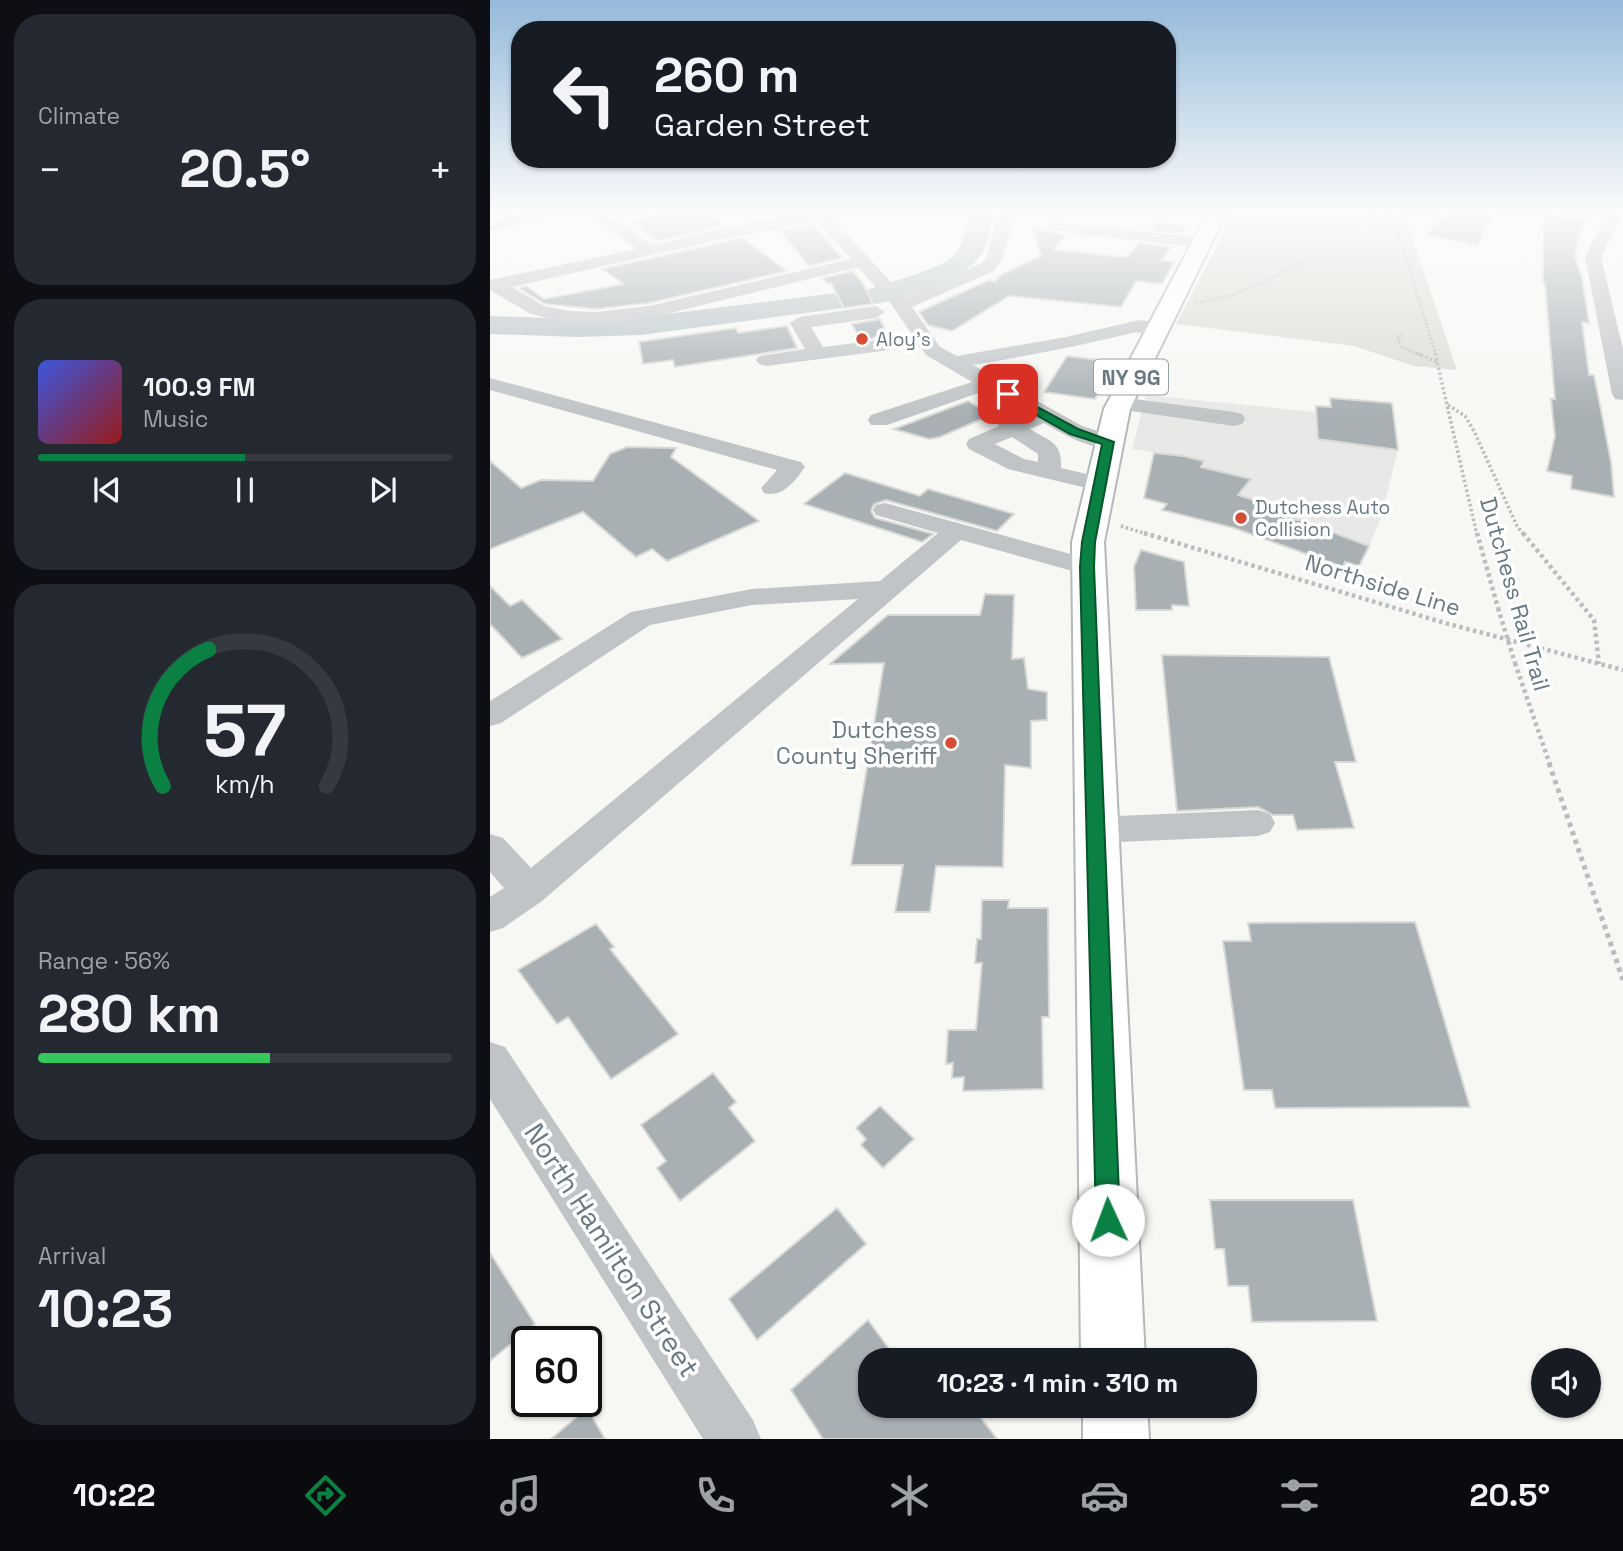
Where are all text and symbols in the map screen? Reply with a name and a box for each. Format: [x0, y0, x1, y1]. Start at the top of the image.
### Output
text: 260 m [654, 44, 799, 106]
icon: left [539, 49, 630, 140]
text: Climate [38, 101, 120, 131]
text: Garden Street [654, 105, 870, 145]
text: 20.5° [179, 136, 311, 202]
text: − [38, 146, 62, 194]
text: + [428, 146, 452, 194]
place label: Aloy's [876, 327, 931, 352]
marker: Aloy's [854, 331, 870, 347]
road number: NY 9G [1094, 360, 1168, 394]
pin [978, 364, 1038, 424]
text: 100.9 FM [143, 370, 255, 404]
icon: arrive [989, 375, 1027, 413]
text: Music [143, 404, 208, 434]
icon: previous [88, 471, 126, 509]
icon: pause [226, 471, 264, 509]
icon: next [364, 471, 402, 509]
street label: Dutchess Rail Trail [1473, 494, 1557, 694]
place label: Dutchess Auto Collision [1255, 495, 1390, 542]
marker: Dutchess Auto Collision [1233, 510, 1249, 526]
street label: Northside Line [1302, 547, 1464, 623]
text: 57 [203, 684, 287, 777]
place label: Dutchess County Sheriff [776, 715, 937, 771]
marker: Dutchess County Sheriff [943, 735, 959, 751]
text: km/h [215, 767, 275, 799]
text: Range · 56% [38, 946, 170, 976]
text: 280 km [38, 981, 221, 1047]
street label: North Hamilton Street [516, 1116, 708, 1384]
position arrow [1071, 1183, 1145, 1257]
text: Arrival [38, 1241, 106, 1271]
text: 10:23 [38, 1276, 173, 1342]
speed limit sign: 60 [511, 1326, 602, 1417]
map controls [1531, 1348, 1601, 1418]
button: sound [1531, 1348, 1601, 1418]
text: 10:23 · 1 min · 310 m [937, 1366, 1178, 1400]
icon: directions [301, 1471, 350, 1520]
icon: music [496, 1471, 545, 1520]
icon: phone [691, 1471, 740, 1520]
icon: climate [885, 1471, 934, 1520]
icon: car [1080, 1471, 1129, 1520]
icon: filters [1275, 1471, 1324, 1520]
text: 10:22 [73, 1475, 156, 1515]
text: 20.5° [1469, 1475, 1550, 1515]

